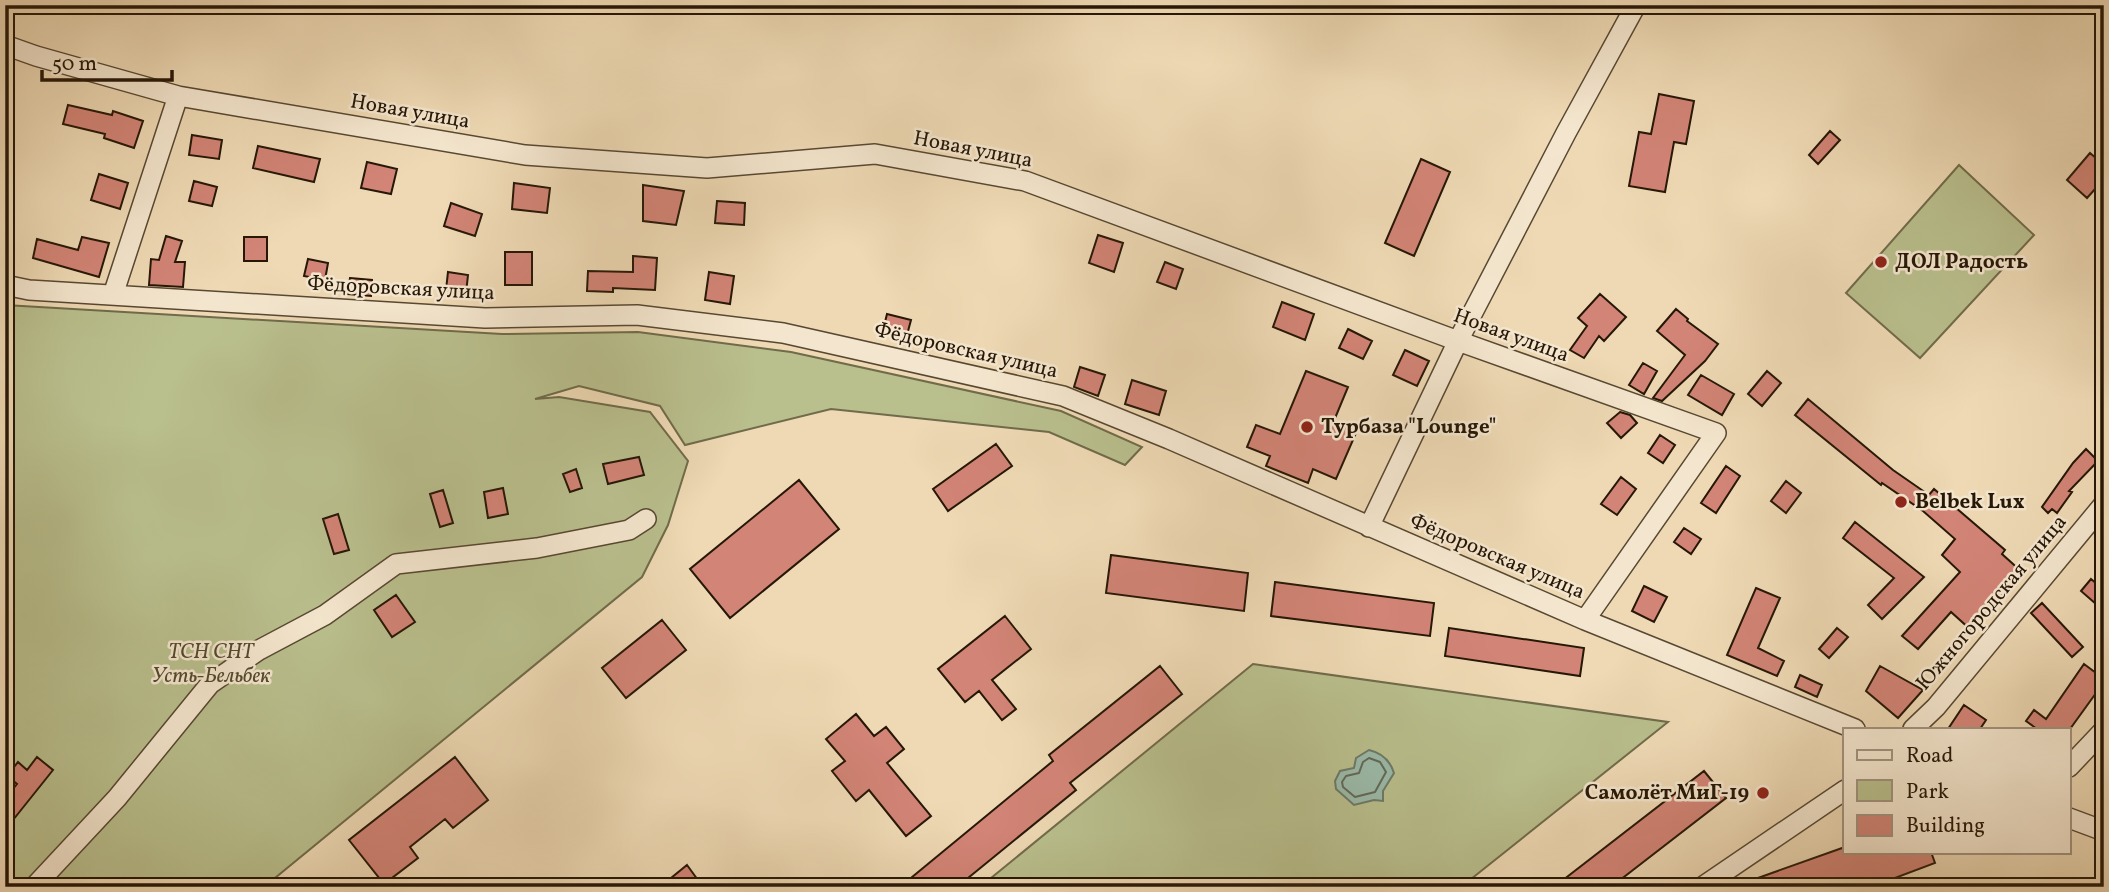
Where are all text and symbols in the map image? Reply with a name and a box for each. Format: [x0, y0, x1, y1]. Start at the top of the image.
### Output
scale bar [42, 38, 172, 82]
text: 50 m [52, 50, 97, 79]
street label: Новая улица [348, 87, 472, 137]
street label: Новая улица [911, 124, 1035, 176]
place label: ДОЛ Радость [1895, 248, 2028, 277]
marker: ДОЛ Радость [1873, 254, 1889, 270]
street label: Фёдоровская улица [306, 270, 496, 308]
street label: Новая улица [1449, 302, 1573, 370]
street label: Фёдоровская улица [871, 316, 1061, 386]
place label: Турбаза "Lounge" [1321, 413, 1497, 442]
marker: Турбаза "Lounge" [1299, 419, 1315, 435]
place label: Belbek Lux [1915, 488, 2025, 517]
marker: Belbek Lux [1893, 494, 1909, 510]
street label: Фёдоровская улица [1405, 507, 1589, 607]
street label: Южногородская улица [1910, 509, 2074, 697]
park label: ТСН СНТ Усть-Бельбек [152, 638, 271, 691]
legend [1843, 728, 2070, 854]
text: Road [1906, 742, 1953, 771]
text: Park [1906, 778, 1949, 807]
place label: Самолёт МиГ-19 [1585, 779, 1749, 808]
marker: Самолёт МиГ-19 [1755, 785, 1771, 801]
text: Building [1906, 812, 1985, 841]

